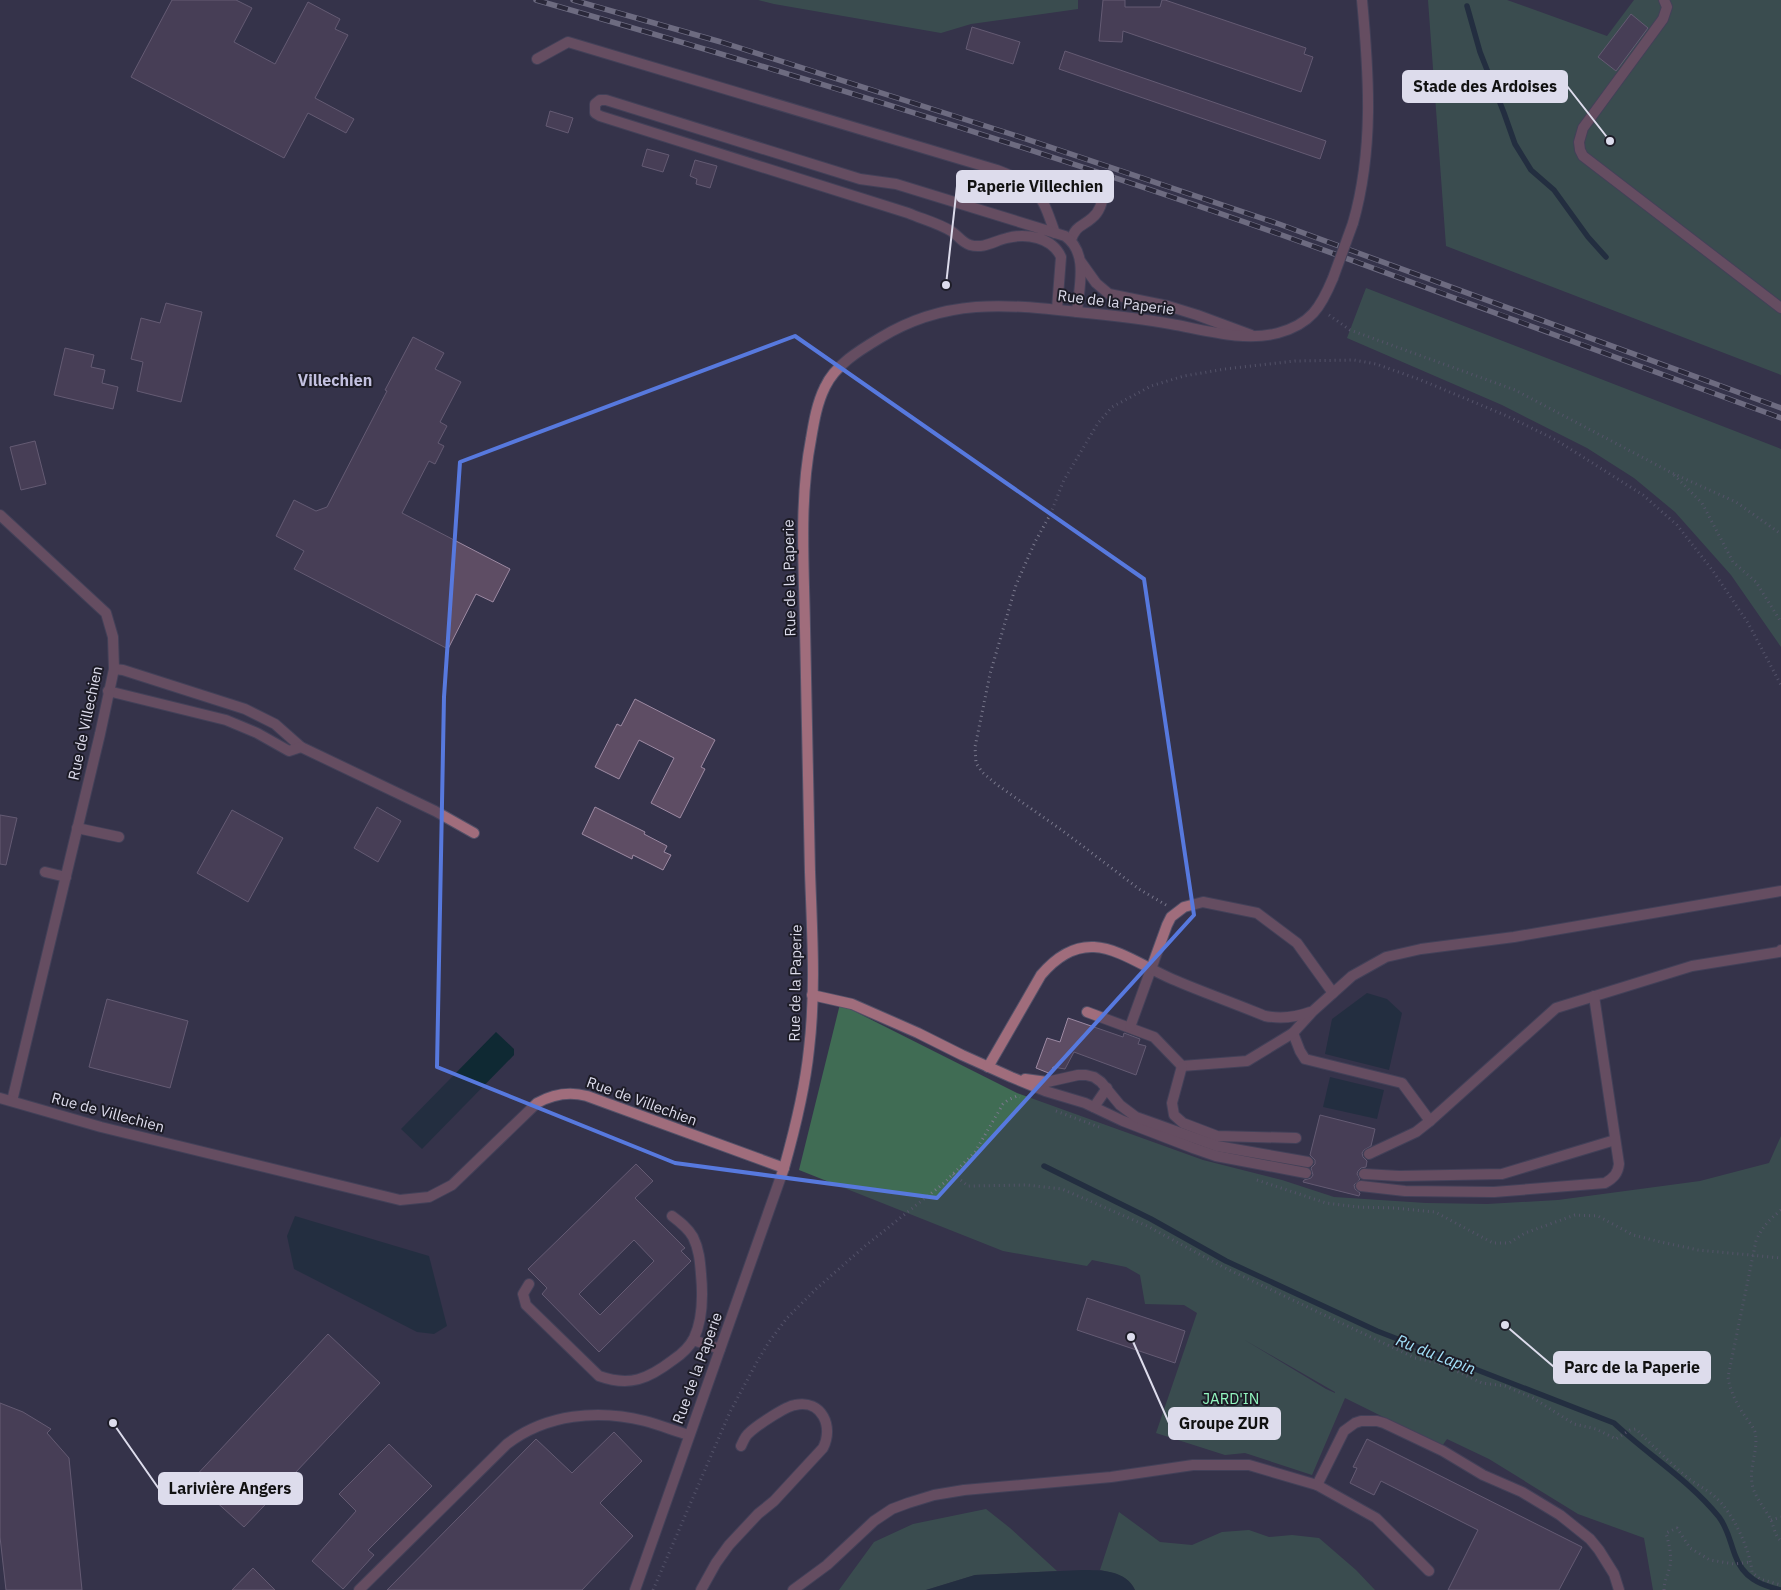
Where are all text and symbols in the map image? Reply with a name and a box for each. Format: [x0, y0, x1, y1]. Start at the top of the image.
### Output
callout: Stade des Ardoises [1403, 71, 1567, 102]
text: Stade des Ardoises [1413, 76, 1557, 96]
callout: Paperie Villechien [957, 171, 1113, 202]
text: Paperie Villechien [967, 176, 1103, 196]
street label: Rue de la Paperie [1057, 285, 1175, 319]
district label: Villechien [298, 370, 372, 390]
street label: Rue de la Paperie [778, 519, 800, 637]
street label: Rue de Villechien [64, 664, 106, 782]
street label: Rue de la Paperie [784, 924, 806, 1042]
street label: Rue de Villechien [584, 1072, 700, 1130]
street label: Rue de Villechien [49, 1088, 167, 1136]
street label: Rue de la Paperie [668, 1310, 726, 1426]
water label: Ru du Lapin [1393, 1330, 1479, 1378]
callout: Parc de la Paperie [1554, 1352, 1710, 1383]
text: Parc de la Paperie [1564, 1357, 1700, 1377]
park label: JARD'IN [1203, 1389, 1259, 1408]
callout: Groupe ZUR [1169, 1408, 1280, 1439]
text: Groupe ZUR [1179, 1413, 1269, 1433]
callout: Larivière Angers [159, 1473, 302, 1504]
text: Larivière Angers [169, 1478, 291, 1498]

